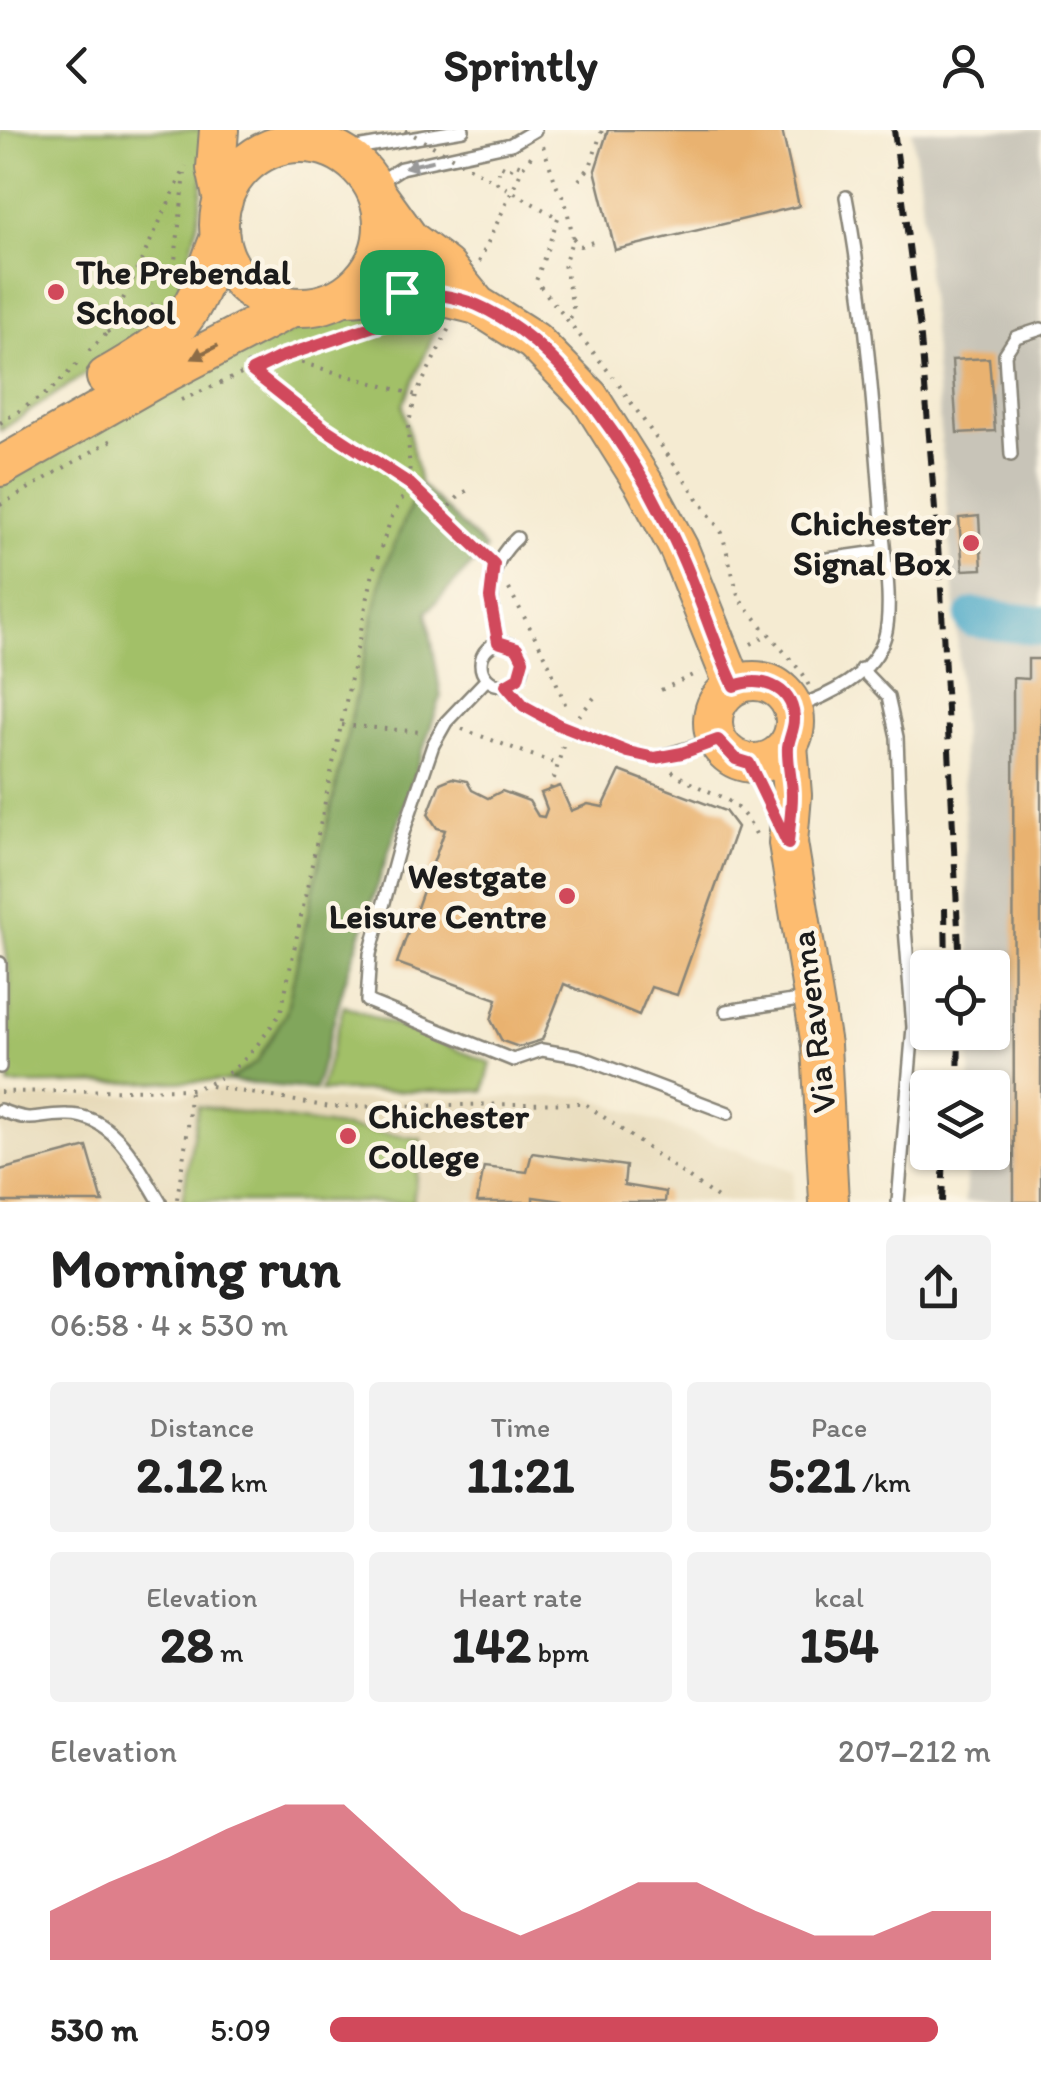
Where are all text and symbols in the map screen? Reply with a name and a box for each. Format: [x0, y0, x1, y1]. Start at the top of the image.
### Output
icon: back [50, 38, 105, 93]
text: Sprintly [443, 38, 598, 92]
icon: person [936, 38, 991, 93]
one-way arrow [403, 157, 434, 172]
pin [360, 250, 445, 335]
place label: The Prebendal School [75, 251, 291, 333]
icon: arrive [375, 265, 430, 320]
marker: The Prebendal School [45, 281, 67, 303]
one-way arrow [191, 343, 220, 360]
place label: Chichester Signal Box [790, 502, 952, 584]
marker: Chichester Signal Box [960, 532, 982, 554]
place label: Westgate Leisure Centre [329, 855, 547, 937]
marker: Westgate Leisure Centre [556, 885, 578, 907]
street label: Via Ravenna [781, 929, 845, 1115]
map controls [910, 950, 1010, 1170]
button: locate [910, 950, 1010, 1050]
button: layers [910, 1070, 1010, 1170]
place label: Chichester College [368, 1095, 530, 1177]
marker: Chichester College [337, 1125, 359, 1147]
text: Morning run [50, 1235, 341, 1301]
button: share [886, 1235, 991, 1340]
text: 06:58 · 4 × 530 m [50, 1306, 288, 1344]
text: Distance [149, 1410, 254, 1444]
text: Time [491, 1410, 550, 1444]
text: Pace [811, 1410, 867, 1444]
text: 2.12 [136, 1444, 224, 1505]
text: 11:21 [466, 1444, 575, 1505]
text: 5:21 [768, 1444, 856, 1505]
text: km [224, 1465, 268, 1499]
text: /km [856, 1465, 911, 1499]
text: Elevation [146, 1580, 257, 1614]
text: Heart rate [459, 1580, 582, 1614]
text: kcal [814, 1580, 864, 1614]
text: 28 [160, 1614, 214, 1675]
text: 142 [452, 1614, 531, 1675]
text: 154 [799, 1614, 879, 1675]
text: m [214, 1635, 244, 1669]
text: bpm [531, 1635, 589, 1669]
text: Elevation [50, 1732, 177, 1770]
text: 207–212 m [838, 1732, 991, 1770]
text: 530 m [50, 2011, 138, 2049]
text: 5:09 [210, 2011, 271, 2049]

